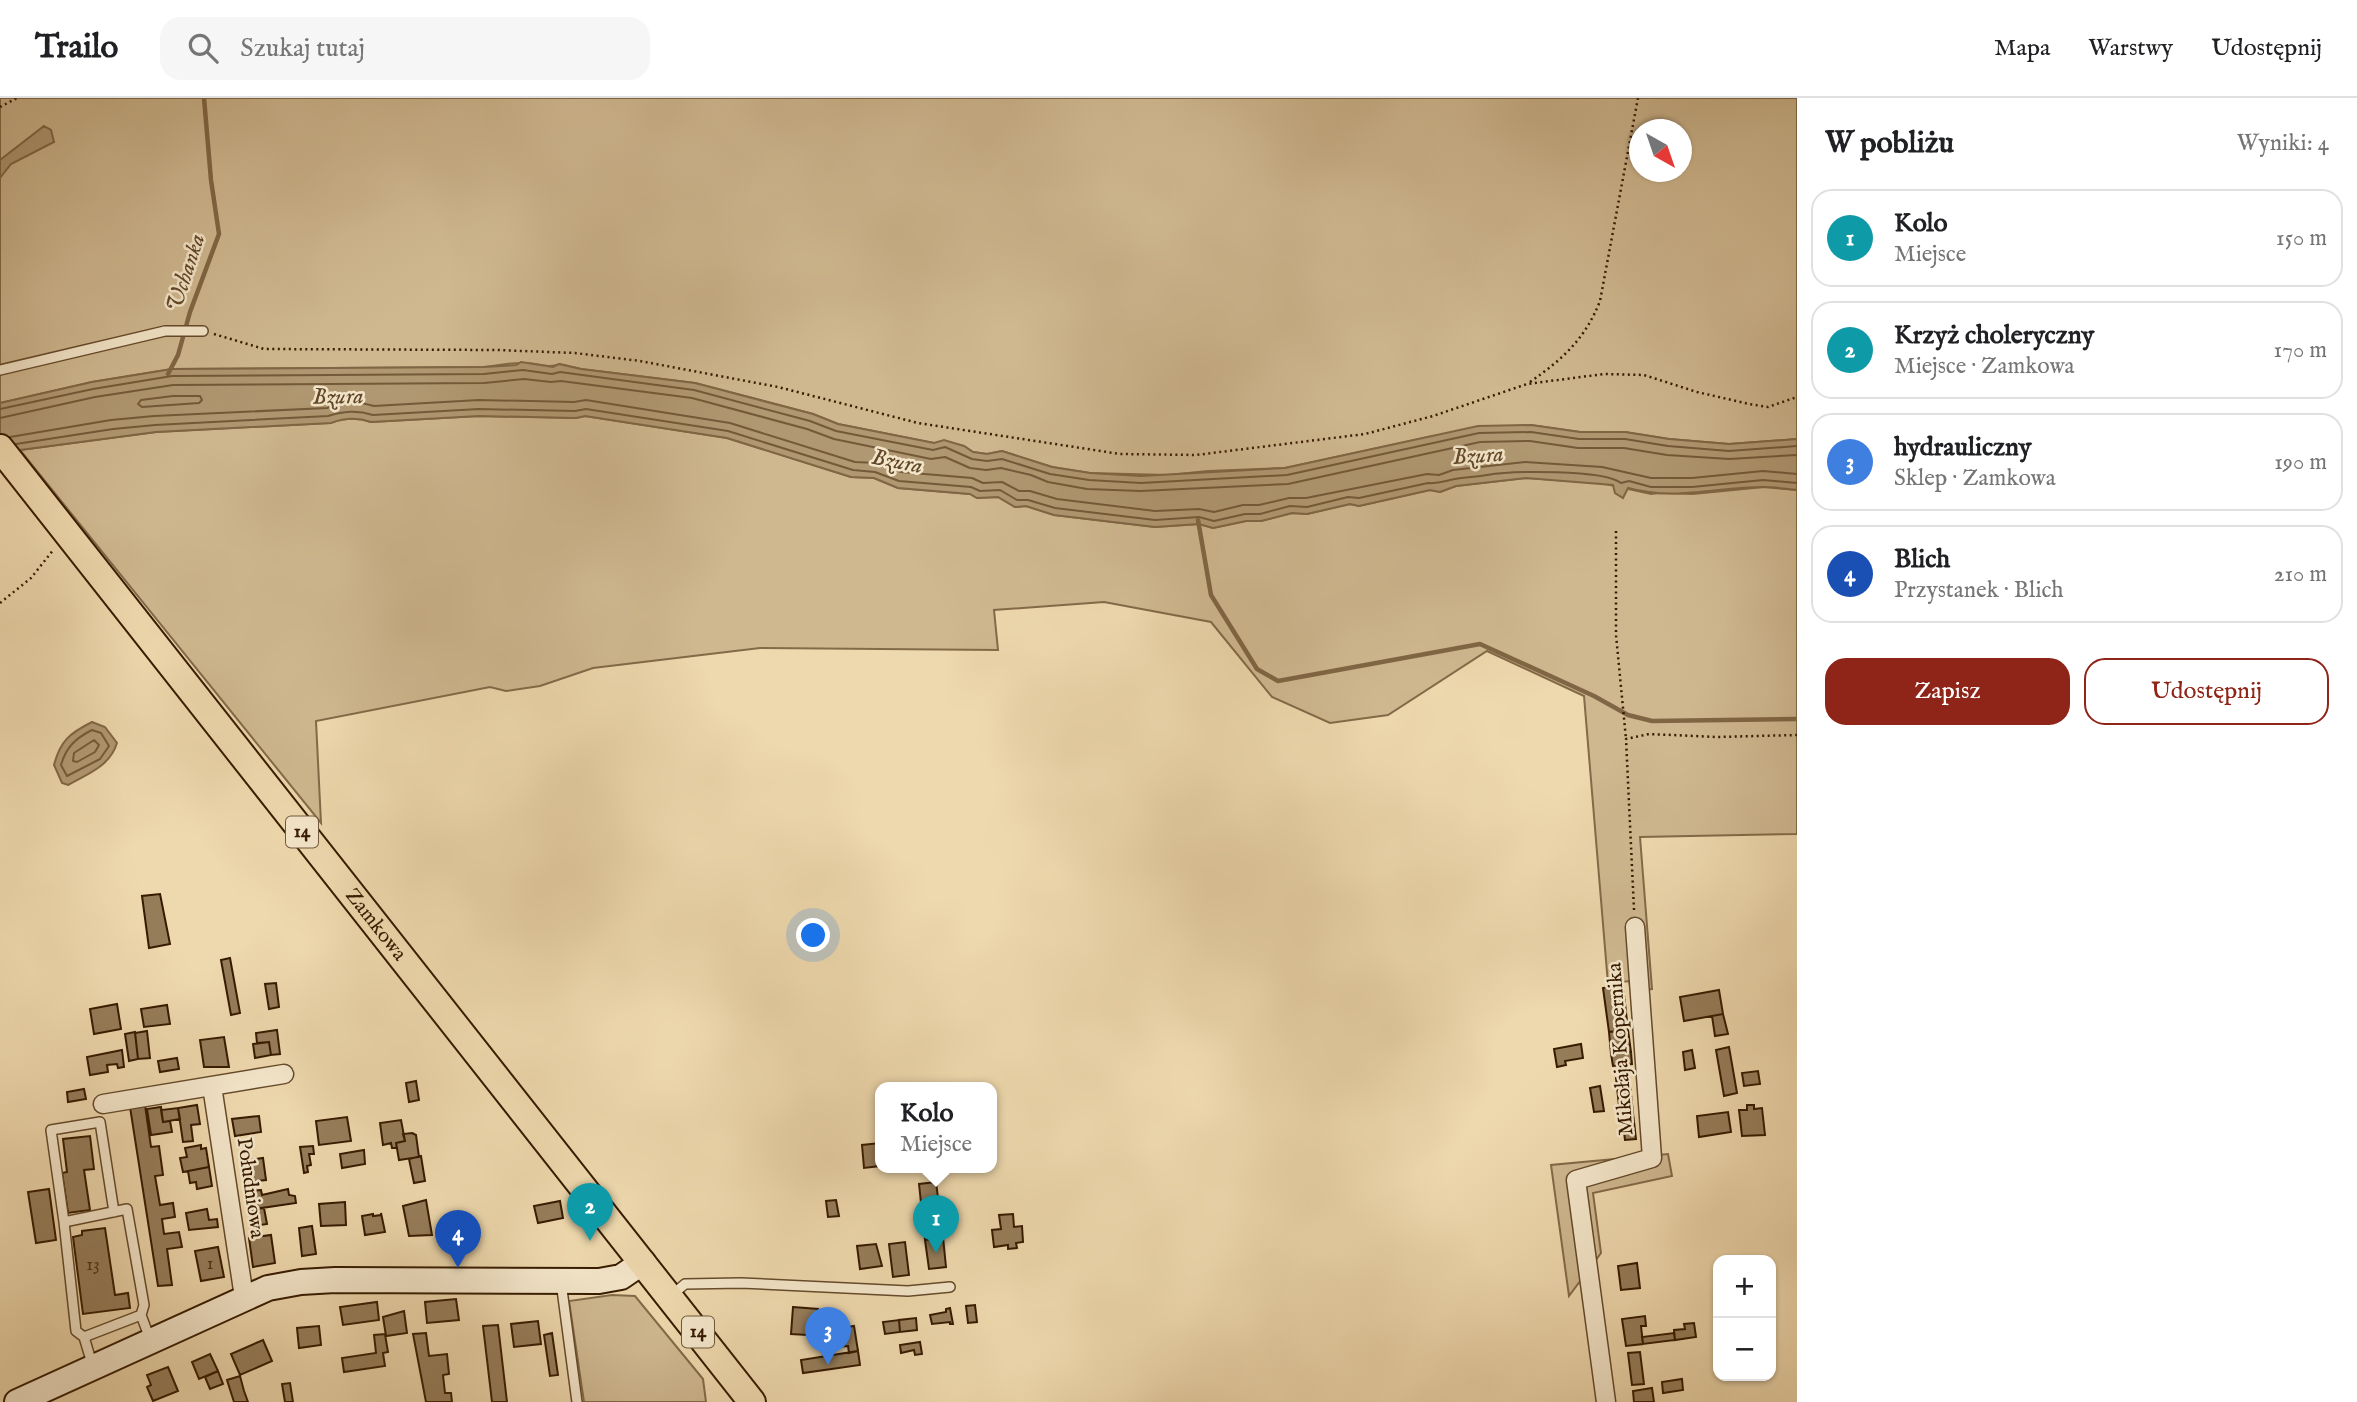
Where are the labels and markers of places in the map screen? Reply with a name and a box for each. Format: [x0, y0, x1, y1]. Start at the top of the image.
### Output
pin: 2 [567, 1183, 613, 1241]
pin: 1 [913, 1195, 959, 1253]
pin: 4 [435, 1210, 481, 1268]
pin: 3 [805, 1307, 851, 1365]

